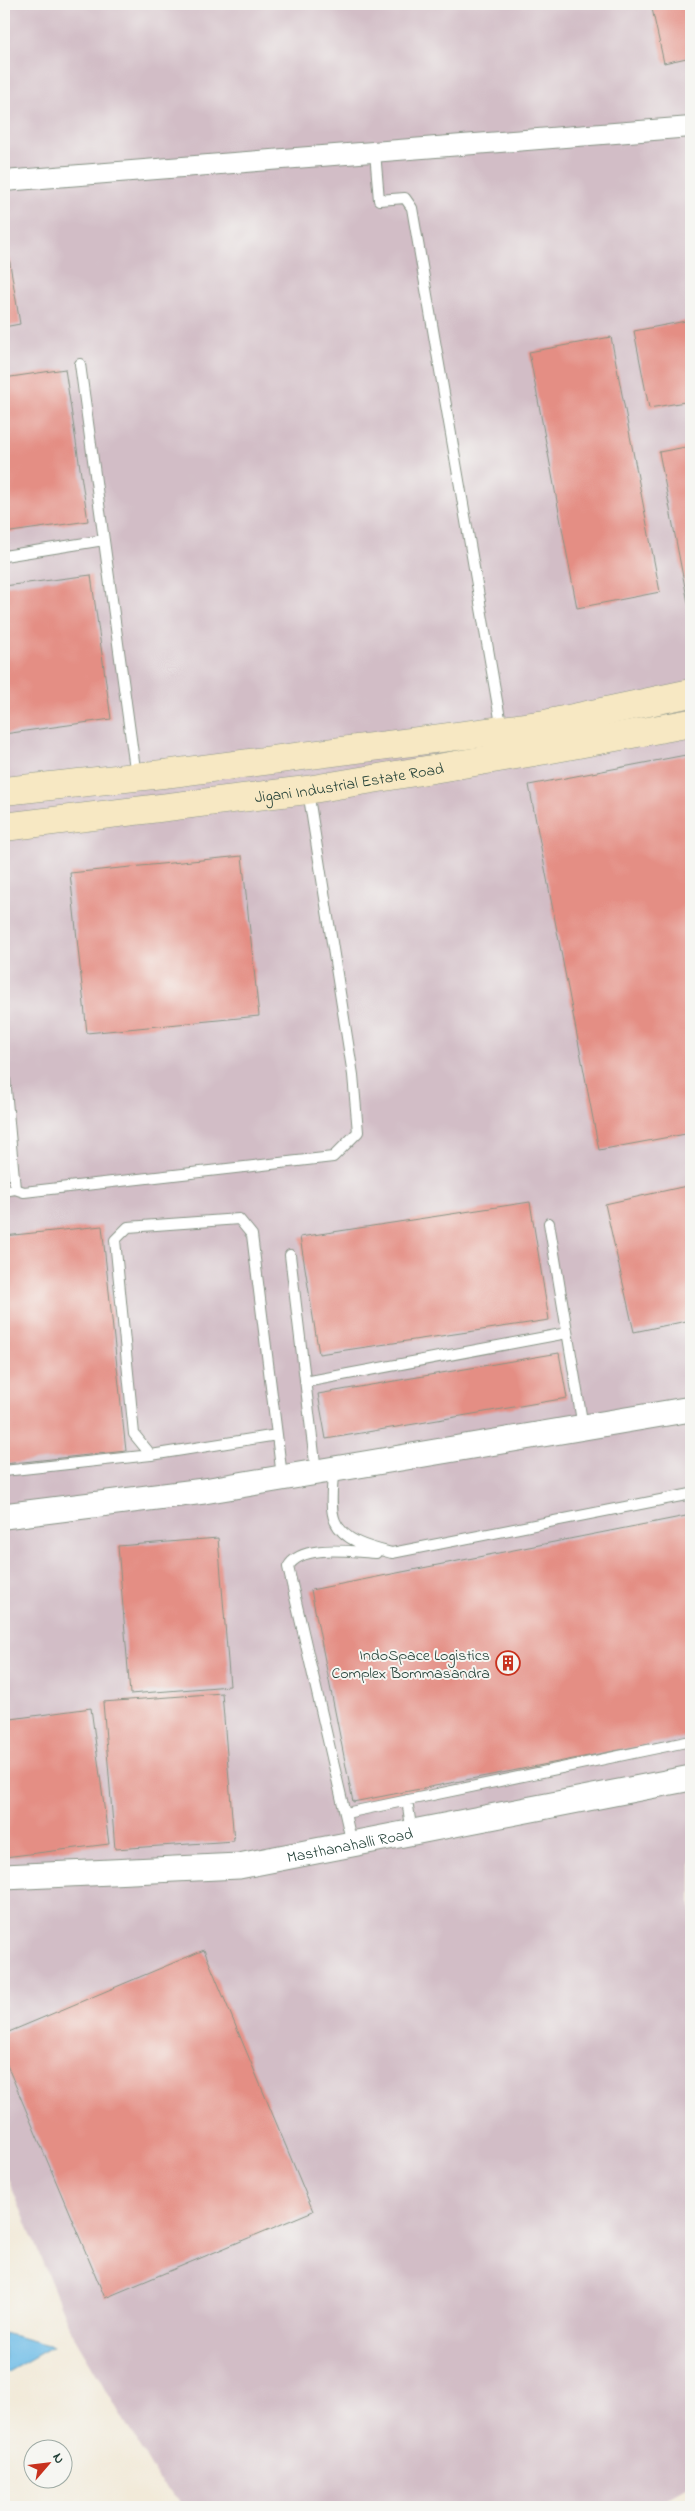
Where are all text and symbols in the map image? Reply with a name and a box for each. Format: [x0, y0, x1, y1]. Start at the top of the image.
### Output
street label: Jigani Industrial Estate Road [253, 757, 446, 810]
place label: IndoSpace Logistics Complex Bommasandra [331, 1644, 490, 1686]
building icon: IndoSpace Logistics Complex Bommasandra [495, 1650, 521, 1676]
street label: Masthanahalli Road [285, 1822, 415, 1870]
north arrow [22, 2438, 72, 2488]
text: N [47, 2449, 70, 2468]

